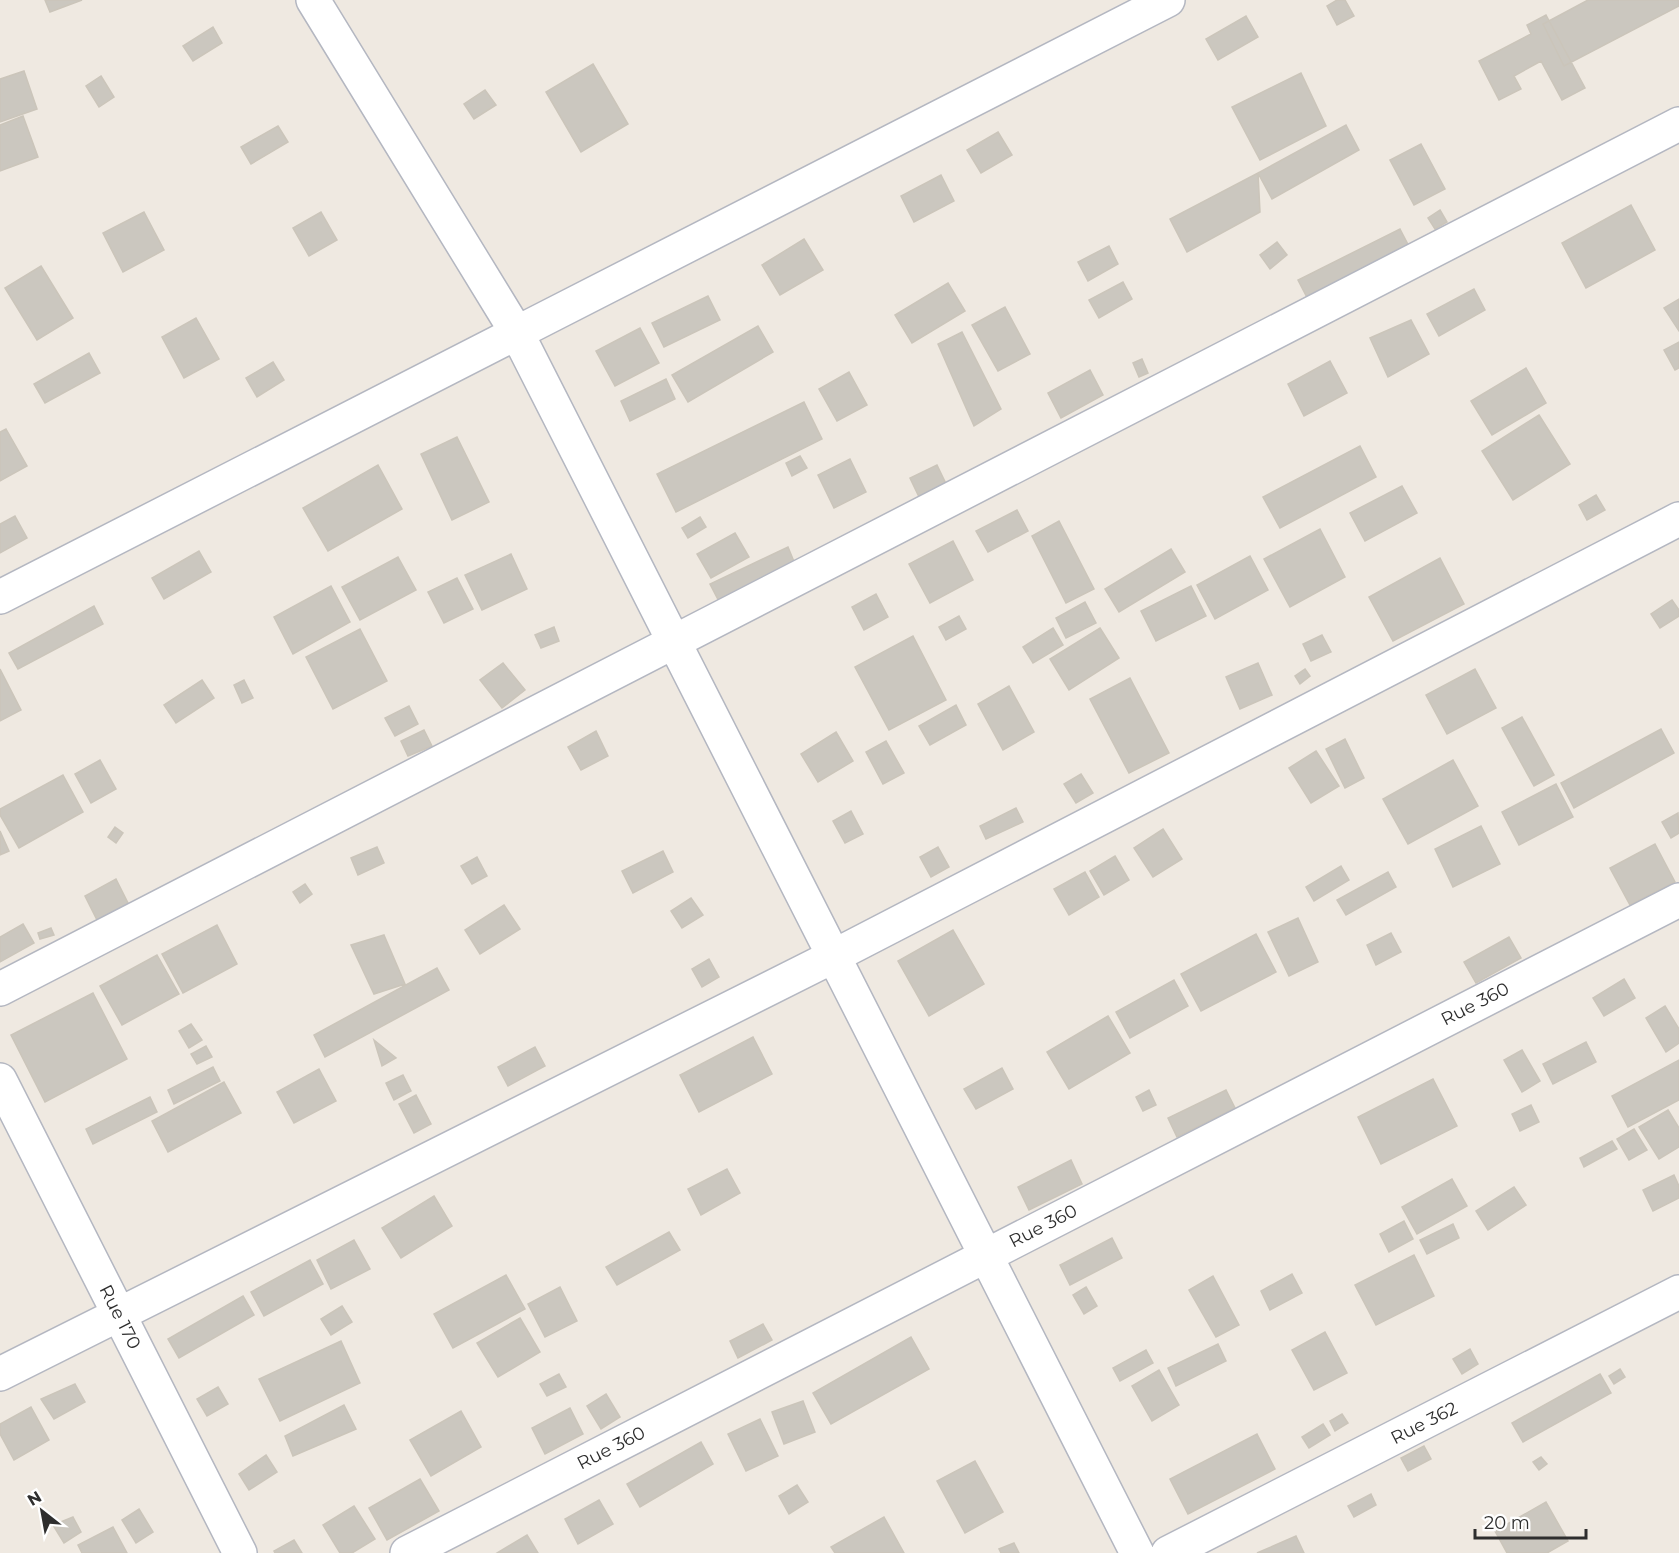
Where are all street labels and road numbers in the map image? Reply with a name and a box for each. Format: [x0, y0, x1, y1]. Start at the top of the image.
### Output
street label: Rue 360 [1437, 977, 1513, 1031]
street label: Rue 360 [1005, 1199, 1081, 1253]
street label: Rue 170 [94, 1281, 146, 1353]
street label: Rue 362 [1387, 1397, 1461, 1449]
street label: Rue 360 [573, 1421, 649, 1475]

